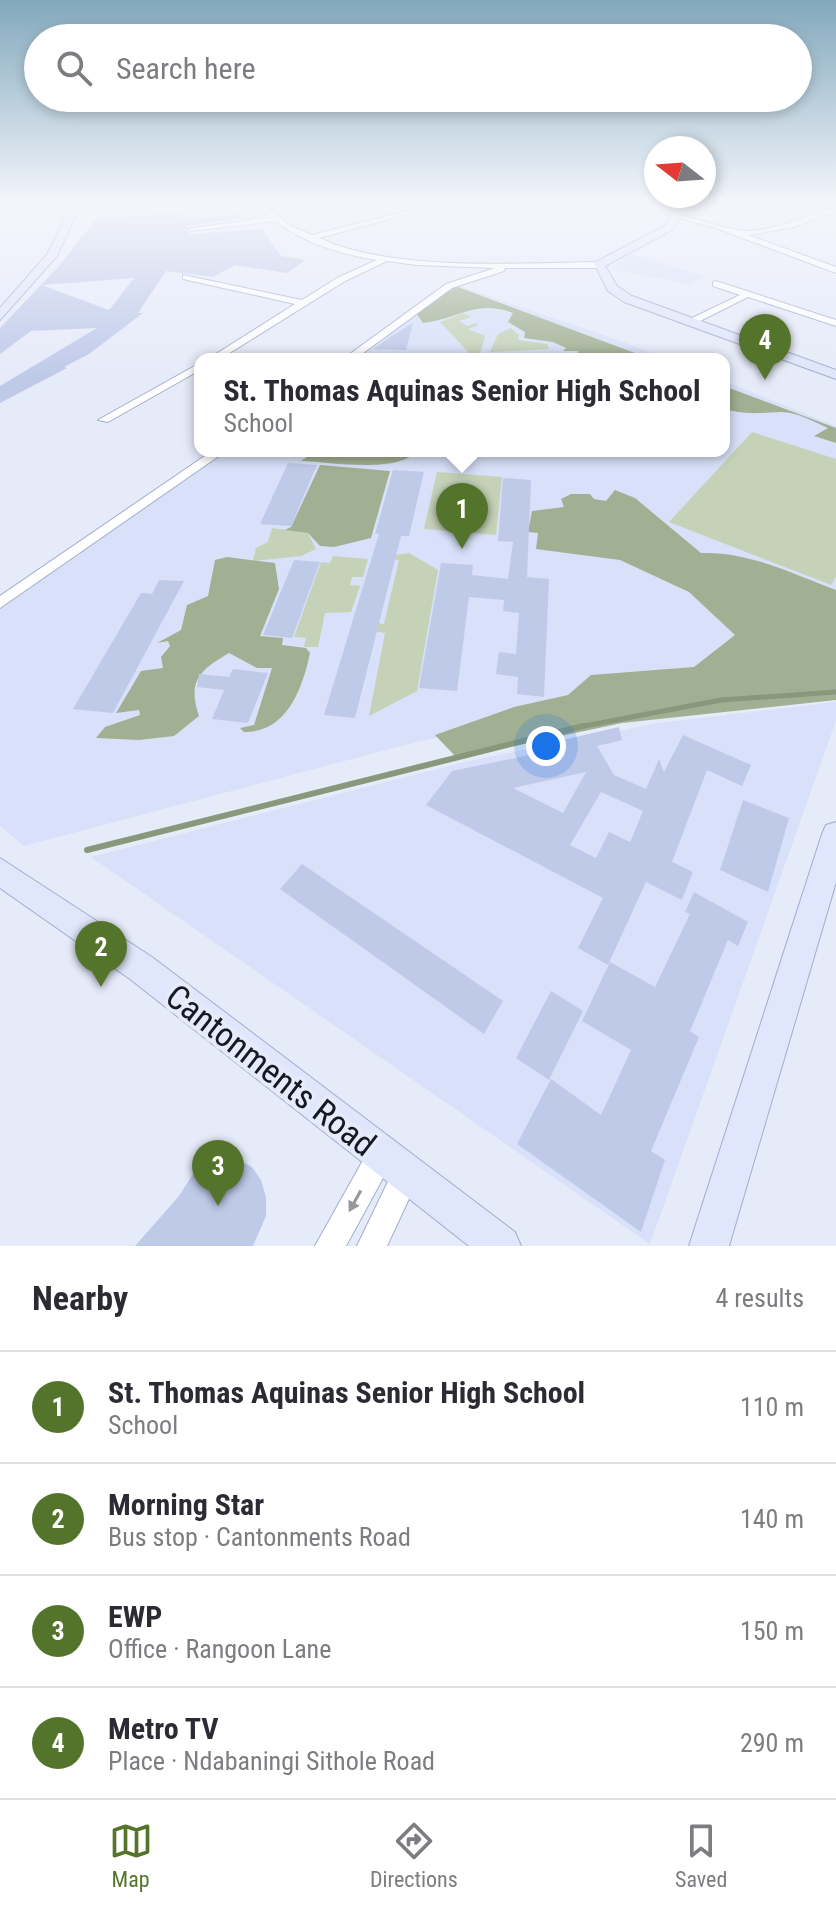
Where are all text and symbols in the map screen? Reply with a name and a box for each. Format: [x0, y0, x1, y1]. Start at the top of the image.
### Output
search box [24, 24, 812, 112]
icon: search [52, 46, 96, 90]
text: Search here [116, 51, 256, 86]
north arrow [644, 136, 716, 208]
pin: 4 [739, 314, 791, 380]
popup [194, 353, 730, 457]
text: St. Thomas Aquinas Senior High School [223, 373, 701, 408]
text: School [223, 408, 294, 438]
pin: 1 [436, 483, 488, 549]
your location [526, 726, 566, 766]
pin: 2 [75, 921, 127, 987]
street label: Cantonments Road [158, 976, 384, 1164]
pin: 3 [192, 1140, 244, 1206]
one-way arrow [349, 1190, 363, 1212]
text: Nearby [32, 1278, 128, 1318]
text: 4 results [715, 1283, 804, 1313]
text: St. Thomas Aquinas Senior High School [108, 1375, 585, 1410]
text: 1 [51, 1392, 65, 1422]
text: 110 m [740, 1392, 804, 1422]
text: School [108, 1410, 178, 1440]
text: Morning Star [108, 1487, 264, 1522]
text: 2 [51, 1504, 65, 1534]
text: 140 m [740, 1504, 804, 1534]
text: Bus stop · Cantonments Road [108, 1522, 411, 1552]
text: EWP [108, 1599, 162, 1634]
text: 3 [51, 1616, 65, 1646]
text: 150 m [740, 1616, 804, 1646]
text: Office · Rangoon Lane [108, 1634, 331, 1664]
text: Metro TV [108, 1711, 219, 1746]
text: 4 [51, 1728, 65, 1758]
text: 290 m [740, 1728, 804, 1758]
text: Place · Ndabaningi Sithole Road [108, 1746, 435, 1776]
tab: Map [109, 1819, 153, 1892]
tab: Directions [370, 1819, 458, 1892]
tab: Saved [675, 1819, 727, 1892]

